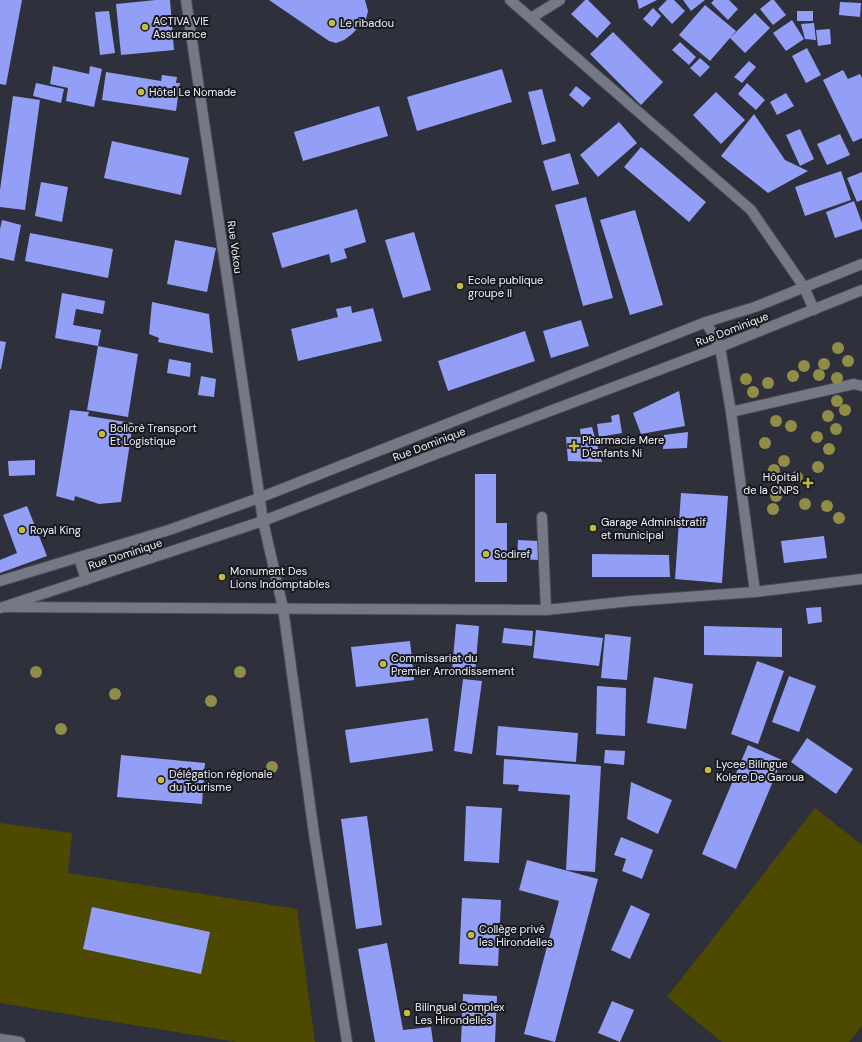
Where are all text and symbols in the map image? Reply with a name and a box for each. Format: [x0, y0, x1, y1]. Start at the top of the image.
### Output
place label: ACTIVA VIE Assurance [153, 14, 209, 41]
place label: Le ribadou [340, 16, 394, 30]
marker: Le ribadou [327, 18, 337, 28]
marker: ACTIVA VIE Assurance [140, 22, 150, 32]
place label: Hôtel Le Nomade [149, 85, 236, 99]
marker: Hôtel Le Nomade [136, 87, 146, 97]
street label: Rue Vokou [224, 220, 246, 274]
place label: Ecole publique groupe II [468, 273, 543, 300]
marker: Ecole publique groupe II [455, 281, 465, 291]
street label: Rue Dominique [694, 309, 770, 349]
place label: Bollorè Transport Et Logistique [110, 421, 197, 448]
street label: Rue Dominique [391, 424, 467, 464]
marker: Bollorè Transport Et Logistique [97, 429, 107, 439]
place label: Pharmacie Mere D'enfants Ni [582, 433, 664, 460]
marker: Pharmacie Mere D'enfants Ni [569, 441, 579, 451]
place label: Hôpital de la CNPS [743, 470, 799, 497]
marker: Hôpital de la CNPS [802, 477, 814, 489]
place label: Garage Administratif et municipal [601, 515, 706, 542]
place label: Royal King [30, 523, 81, 537]
marker: Garage Administratif et municipal [588, 523, 598, 533]
marker: Royal King [17, 525, 27, 535]
street label: Rue Dominique [86, 535, 164, 573]
place label: Sodiref [494, 547, 531, 561]
marker: Sodiref [481, 549, 491, 559]
place label: Monument Des Lions Indomptables [230, 564, 330, 591]
marker: Monument Des Lions Indomptables [217, 572, 227, 582]
place label: Commissariat du Premier Arrondissement [391, 651, 515, 678]
marker: Commissariat du Premier Arrondissement [378, 659, 388, 669]
place label: Lycee Bilingue Kolere De Garoua [716, 757, 804, 784]
marker: Lycee Bilingue Kolere De Garoua [703, 765, 713, 775]
place label: Délégation régionale du Tourisme [169, 767, 273, 794]
marker: Délégation régionale du Tourisme [156, 775, 166, 785]
place label: Collège privé les Hirondelles [479, 922, 553, 949]
marker: Collège privé les Hirondelles [466, 930, 476, 940]
place label: Bilingual Complex Les Hirondelles [415, 1000, 505, 1027]
marker: Bilingual Complex Les Hirondelles [402, 1008, 412, 1018]

